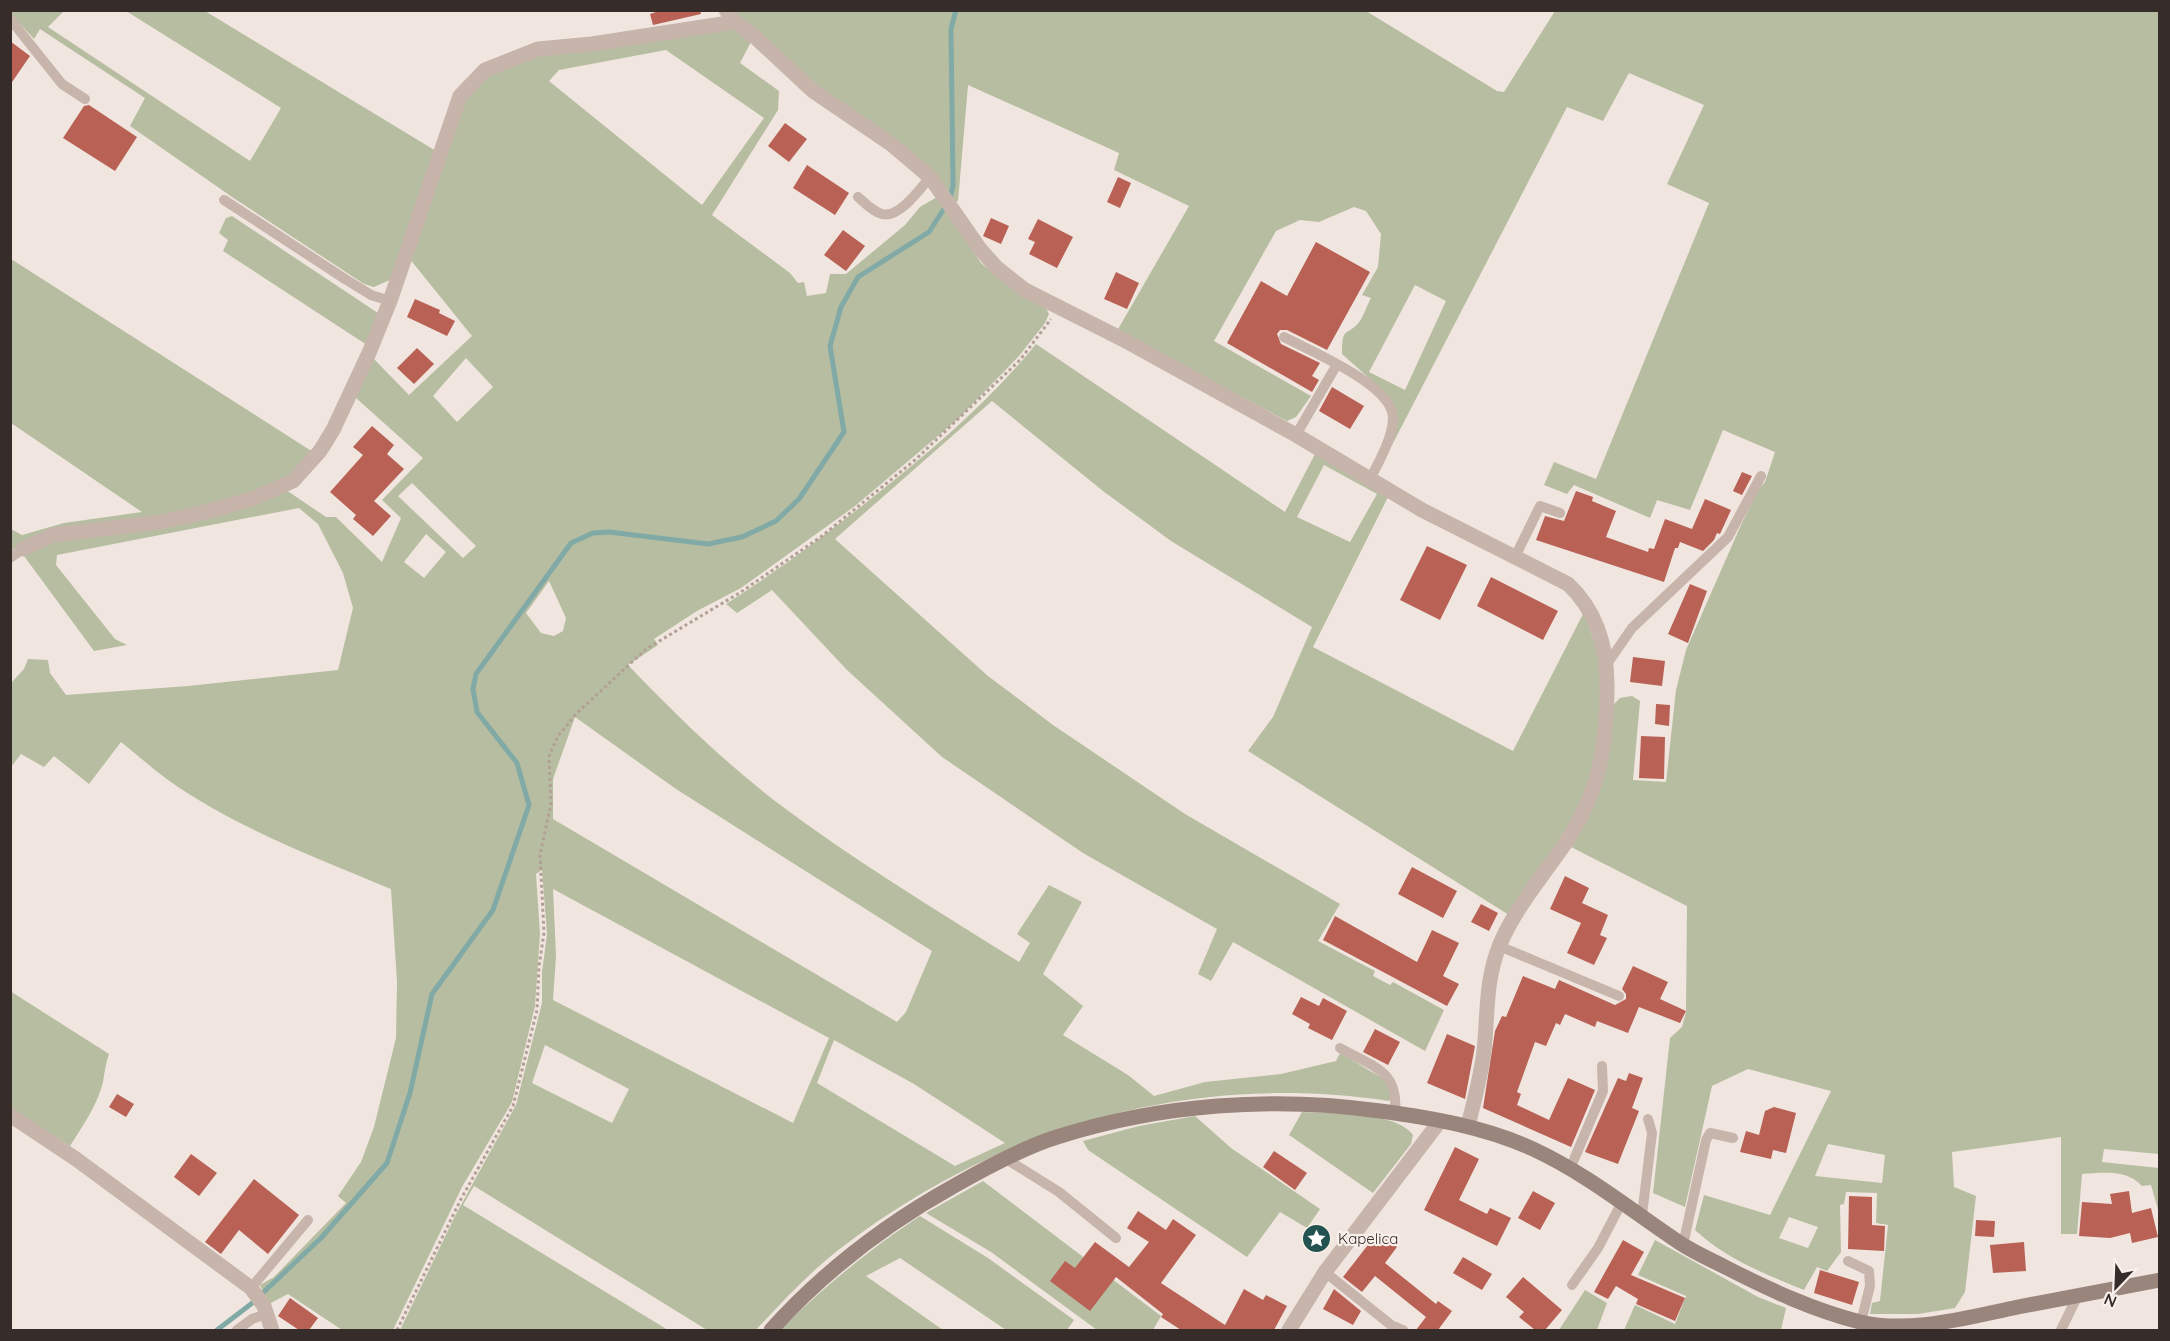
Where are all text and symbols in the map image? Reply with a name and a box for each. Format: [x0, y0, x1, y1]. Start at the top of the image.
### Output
place icon: Kapelica [1301, 1222, 1333, 1254]
place label: Kapelica [1338, 1229, 1398, 1248]
north arrow [2086, 1257, 2146, 1317]
text: N [2101, 1289, 2119, 1312]

